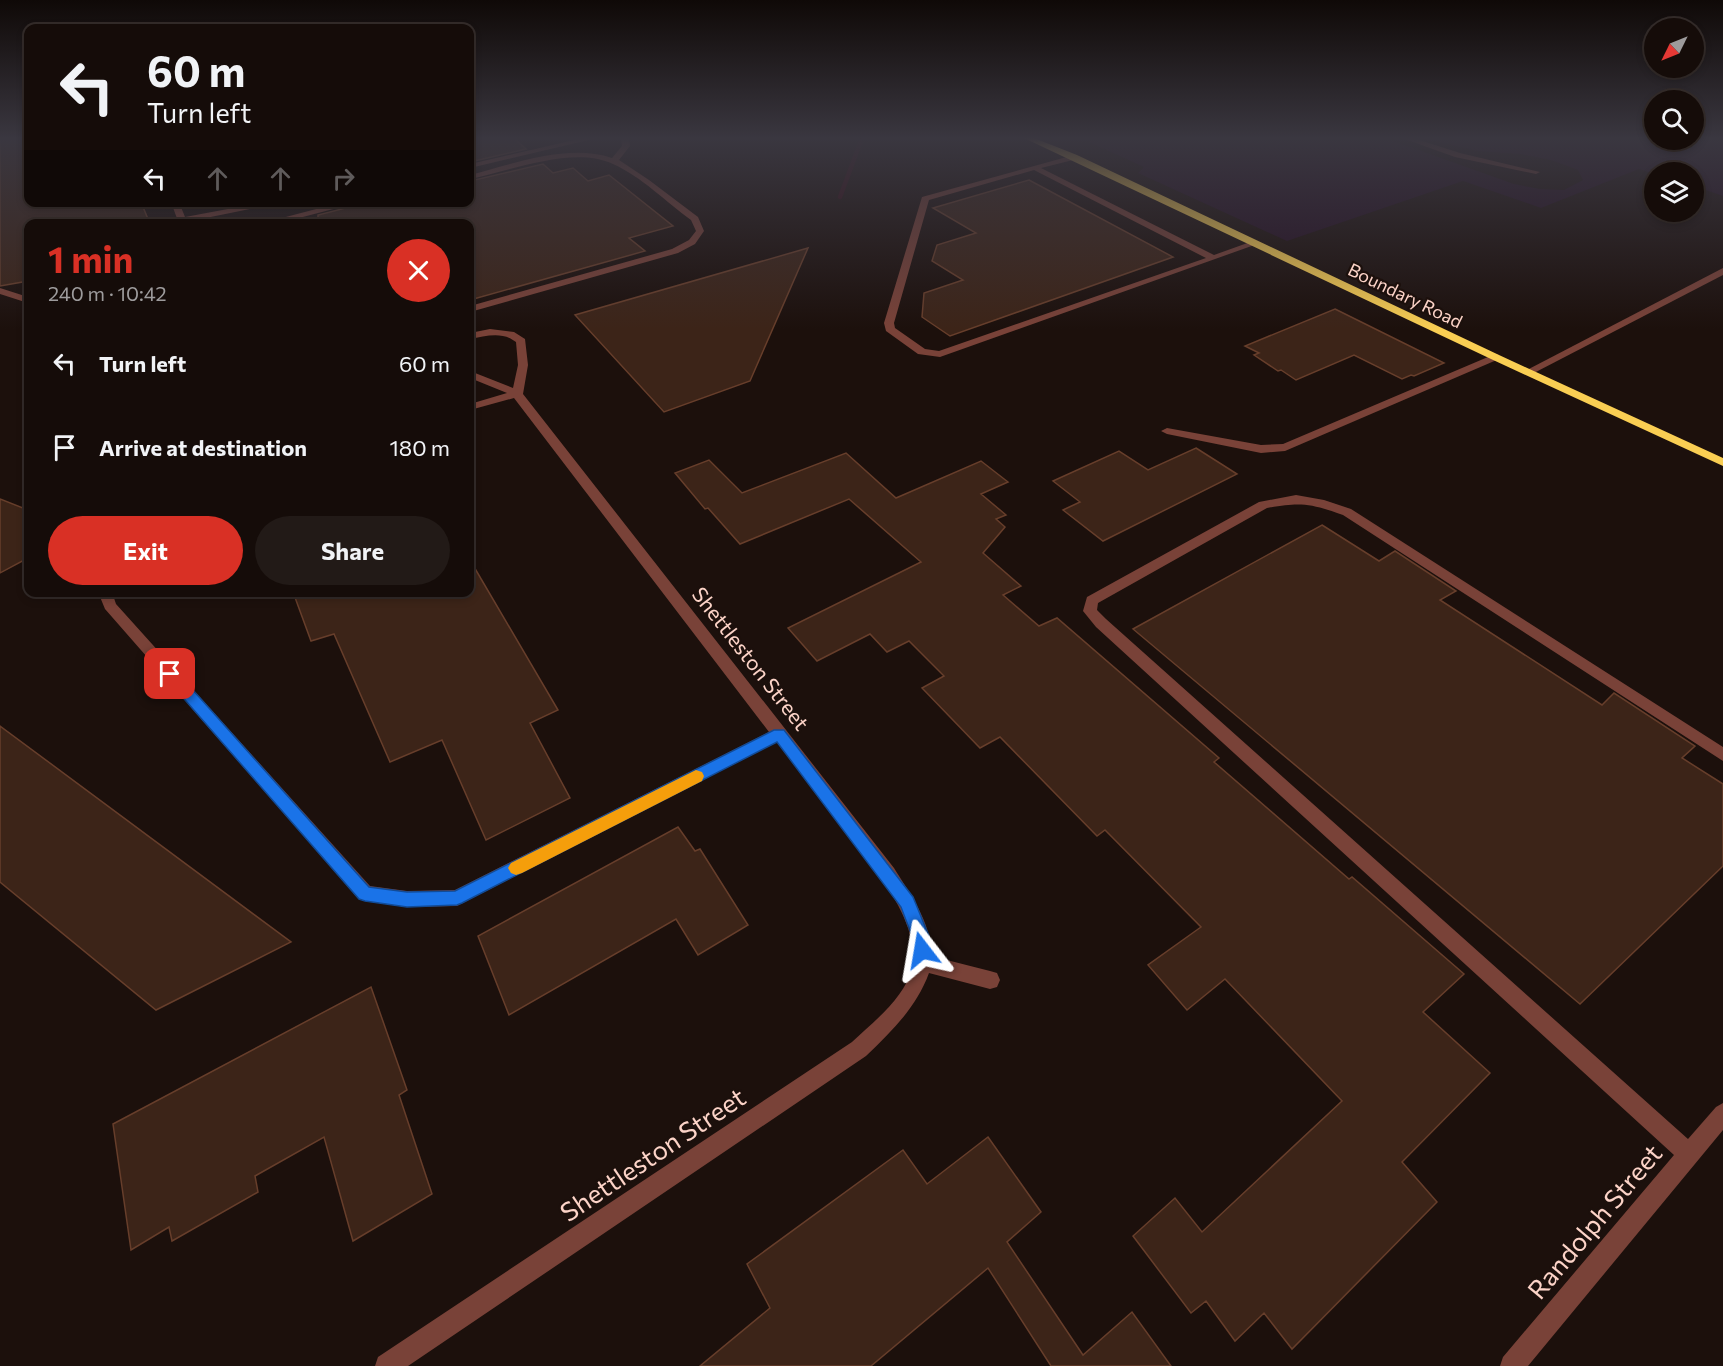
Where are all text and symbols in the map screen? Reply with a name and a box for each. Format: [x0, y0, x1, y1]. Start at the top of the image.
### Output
north arrow [1644, 18, 1704, 78]
map controls [1644, 18, 1704, 222]
text: 60 m [147, 44, 246, 96]
icon: left [48, 48, 126, 126]
button: search [1644, 90, 1704, 150]
text: Turn left [147, 96, 251, 129]
icon: left [138, 162, 171, 195]
icon: ahead [201, 162, 234, 195]
icon: ahead [264, 162, 297, 195]
icon: right [327, 162, 360, 195]
button: layers [1644, 162, 1704, 222]
text: 1 min [48, 236, 133, 280]
button: close [387, 239, 450, 302]
street label: Boundary Road [1345, 258, 1466, 332]
text: 240 m · 10:42 [48, 281, 167, 305]
icon: left [48, 347, 81, 380]
text: Turn left [99, 350, 186, 377]
text: 60 m [399, 350, 450, 377]
icon: arrive [48, 431, 81, 464]
text: Arrive at destination [99, 434, 307, 461]
text: 180 m [389, 434, 450, 461]
button: Exit [48, 516, 243, 585]
button: Share [255, 516, 450, 585]
street label: Shettleston Street [688, 581, 815, 735]
pin [144, 648, 195, 699]
icon: arrive [153, 657, 186, 690]
position arrow [890, 918, 954, 982]
street label: Shettleston Street [554, 1080, 751, 1227]
street label: Randolph Street [1520, 1138, 1667, 1304]

